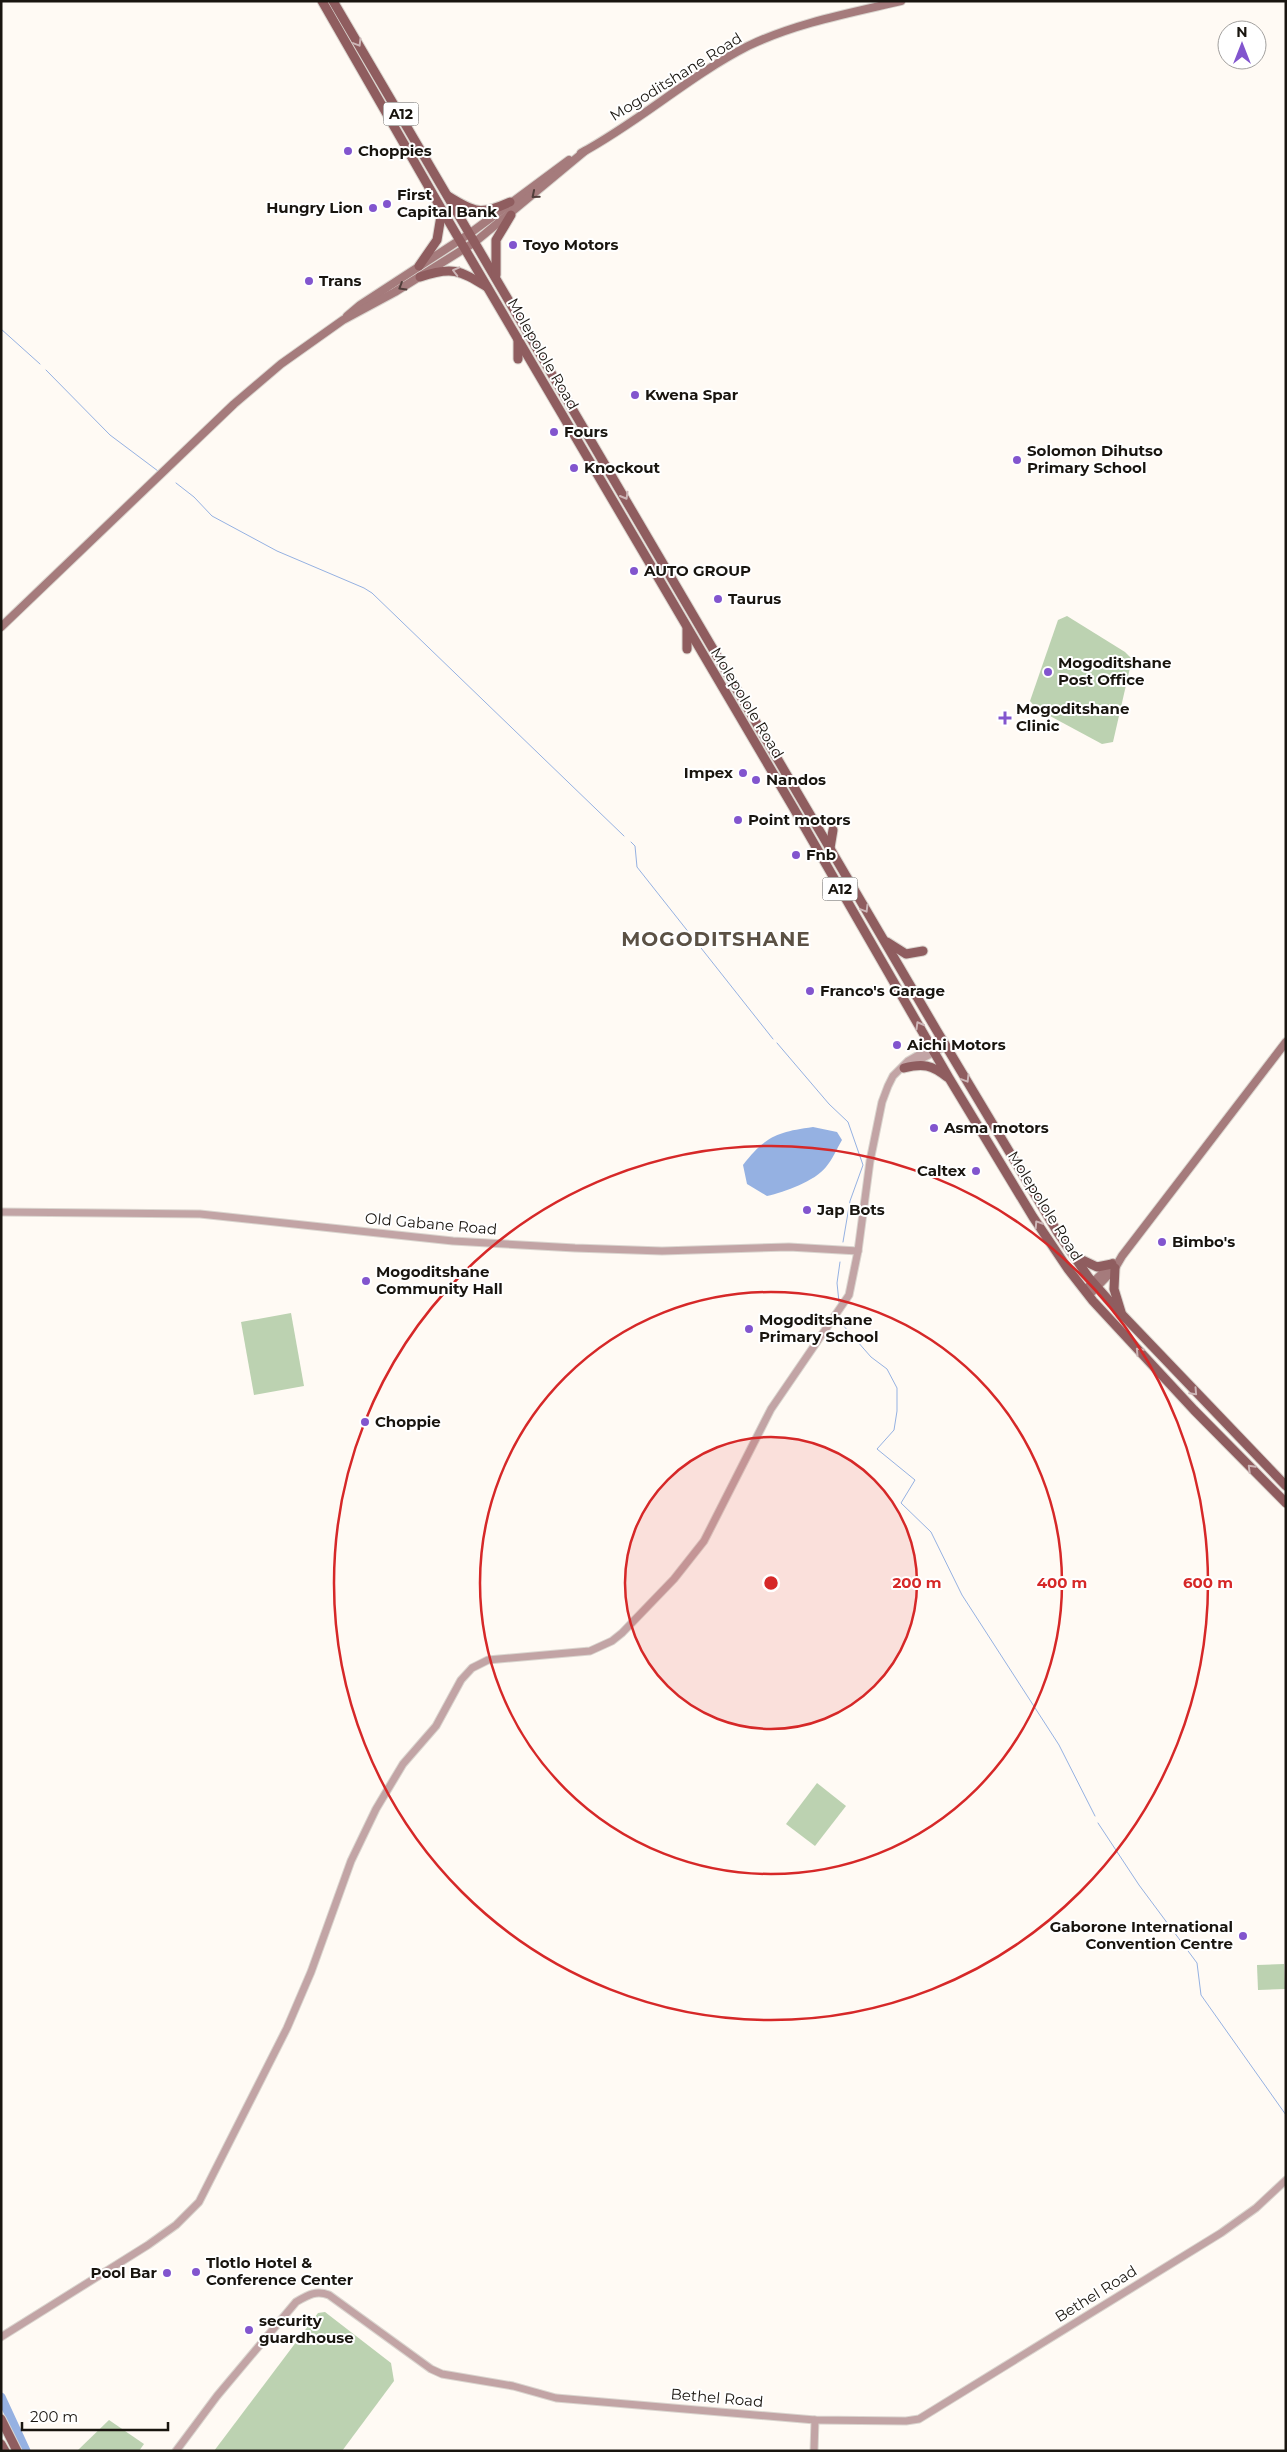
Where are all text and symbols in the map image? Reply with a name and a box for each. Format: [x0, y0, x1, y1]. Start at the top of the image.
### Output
north arrow [1217, 20, 1267, 70]
text: N [1236, 23, 1248, 41]
street label: Mogoditshane Road [606, 28, 745, 125]
one-way arrow [352, 38, 362, 47]
road number: A12 [384, 102, 418, 126]
place label: Choppies [358, 141, 432, 160]
marker: Choppies [342, 145, 354, 157]
place label: First Capital Bank [397, 185, 497, 221]
one-way arrow [532, 189, 541, 197]
place label: Hungry Lion [266, 198, 363, 217]
marker: First Capital Bank [381, 198, 393, 210]
marker: Hungry Lion [367, 202, 379, 214]
place label: Toyo Motors [523, 235, 619, 254]
marker: Toyo Motors [507, 239, 519, 251]
one-way arrow [452, 266, 461, 277]
place label: Trans [319, 271, 362, 290]
marker: Trans [303, 275, 315, 287]
one-way arrow [398, 281, 407, 291]
street label: Molepolole Road [504, 294, 583, 413]
place label: Kwena Spar [645, 385, 739, 404]
marker: Kwena Spar [629, 389, 641, 401]
place label: Fours [564, 422, 608, 441]
marker: Fours [548, 426, 560, 438]
place label: Solomon Dihutso Primary School [1027, 441, 1163, 477]
marker: Solomon Dihutso Primary School [1011, 454, 1023, 466]
place label: Knockout [584, 458, 661, 477]
marker: Knockout [568, 462, 580, 474]
one-way arrow [618, 491, 628, 500]
place label: AUTO GROUP [643, 561, 751, 580]
marker: AUTO GROUP [628, 565, 640, 577]
place label: Taurus [728, 589, 781, 608]
marker: Taurus [712, 593, 724, 605]
street label: Molepolole Road [707, 644, 788, 762]
place label: Mogoditshane Post Office [1058, 653, 1171, 689]
marker: Mogoditshane Post Office [1042, 666, 1054, 678]
place label: Mogoditshane Clinic [1016, 699, 1129, 735]
marker: Mogoditshane Clinic [998, 711, 1012, 725]
place label: Impex [684, 763, 733, 782]
marker: Impex [737, 767, 749, 779]
place label: Nandos [766, 770, 826, 789]
marker: Nandos [750, 774, 762, 786]
place label: Point motors [748, 810, 850, 829]
marker: Point motors [732, 814, 744, 826]
place label: Fnb [806, 845, 836, 864]
marker: Fnb [790, 849, 802, 861]
road number: A12 [822, 878, 858, 901]
one-way arrow [859, 903, 869, 912]
district label: MOGODITSHANE [621, 927, 811, 951]
place label: Franco's Garage [820, 981, 945, 1000]
marker: Franco's Garage [804, 985, 816, 997]
one-way arrow [915, 1021, 925, 1030]
place label: Aichi Motors [906, 1035, 1006, 1054]
marker: Aichi Motors [891, 1039, 903, 1051]
one-way arrow [959, 1073, 969, 1082]
place label: Asma motors [943, 1118, 1049, 1137]
marker: Asma motors [928, 1122, 940, 1134]
street label: Molepolole Road [1004, 1147, 1087, 1264]
place label: Caltex [917, 1161, 966, 1180]
marker: Caltex [970, 1165, 982, 1177]
place label: Jap Bots [816, 1200, 885, 1219]
marker: Jap Bots [801, 1204, 813, 1216]
street label: Old Gabane Road [364, 1208, 498, 1239]
one-way arrow [1034, 1221, 1044, 1230]
place label: Bimbo's [1172, 1232, 1235, 1251]
marker: Bimbo's [1156, 1236, 1168, 1248]
place label: Mogoditshane Community Hall [376, 1262, 503, 1298]
marker: Mogoditshane Community Hall [360, 1275, 372, 1287]
place label: Mogoditshane Primary School [759, 1310, 878, 1346]
marker: Mogoditshane Primary School [743, 1323, 755, 1335]
one-way arrow [1136, 1347, 1145, 1356]
one-way arrow [1188, 1387, 1197, 1396]
place label: Choppie [375, 1412, 441, 1431]
marker: Choppie [359, 1416, 371, 1428]
one-way arrow [1248, 1465, 1257, 1474]
text: 200 m [892, 1573, 942, 1592]
text: 400 m [1037, 1573, 1087, 1592]
text: 600 m [1183, 1573, 1233, 1592]
centre of rings [762, 1574, 780, 1592]
place label: Gaborone International Convention Centre [1050, 1917, 1233, 1953]
marker: Gaborone International Convention Centre [1237, 1930, 1249, 1942]
place label: Tlotlo Hotel & Conference Center [206, 2253, 354, 2289]
street label: Bethel Road [1051, 2261, 1140, 2326]
place label: Pool Bar [91, 2263, 158, 2282]
marker: Tlotlo Hotel & Conference Center [190, 2266, 202, 2278]
marker: Pool Bar [161, 2267, 173, 2279]
place label: security guardhouse [259, 2311, 354, 2347]
marker: security guardhouse [243, 2324, 255, 2336]
street label: Bethel Road [670, 2384, 764, 2411]
scale bar [22, 2400, 169, 2432]
text: 200 m [30, 2407, 78, 2426]

